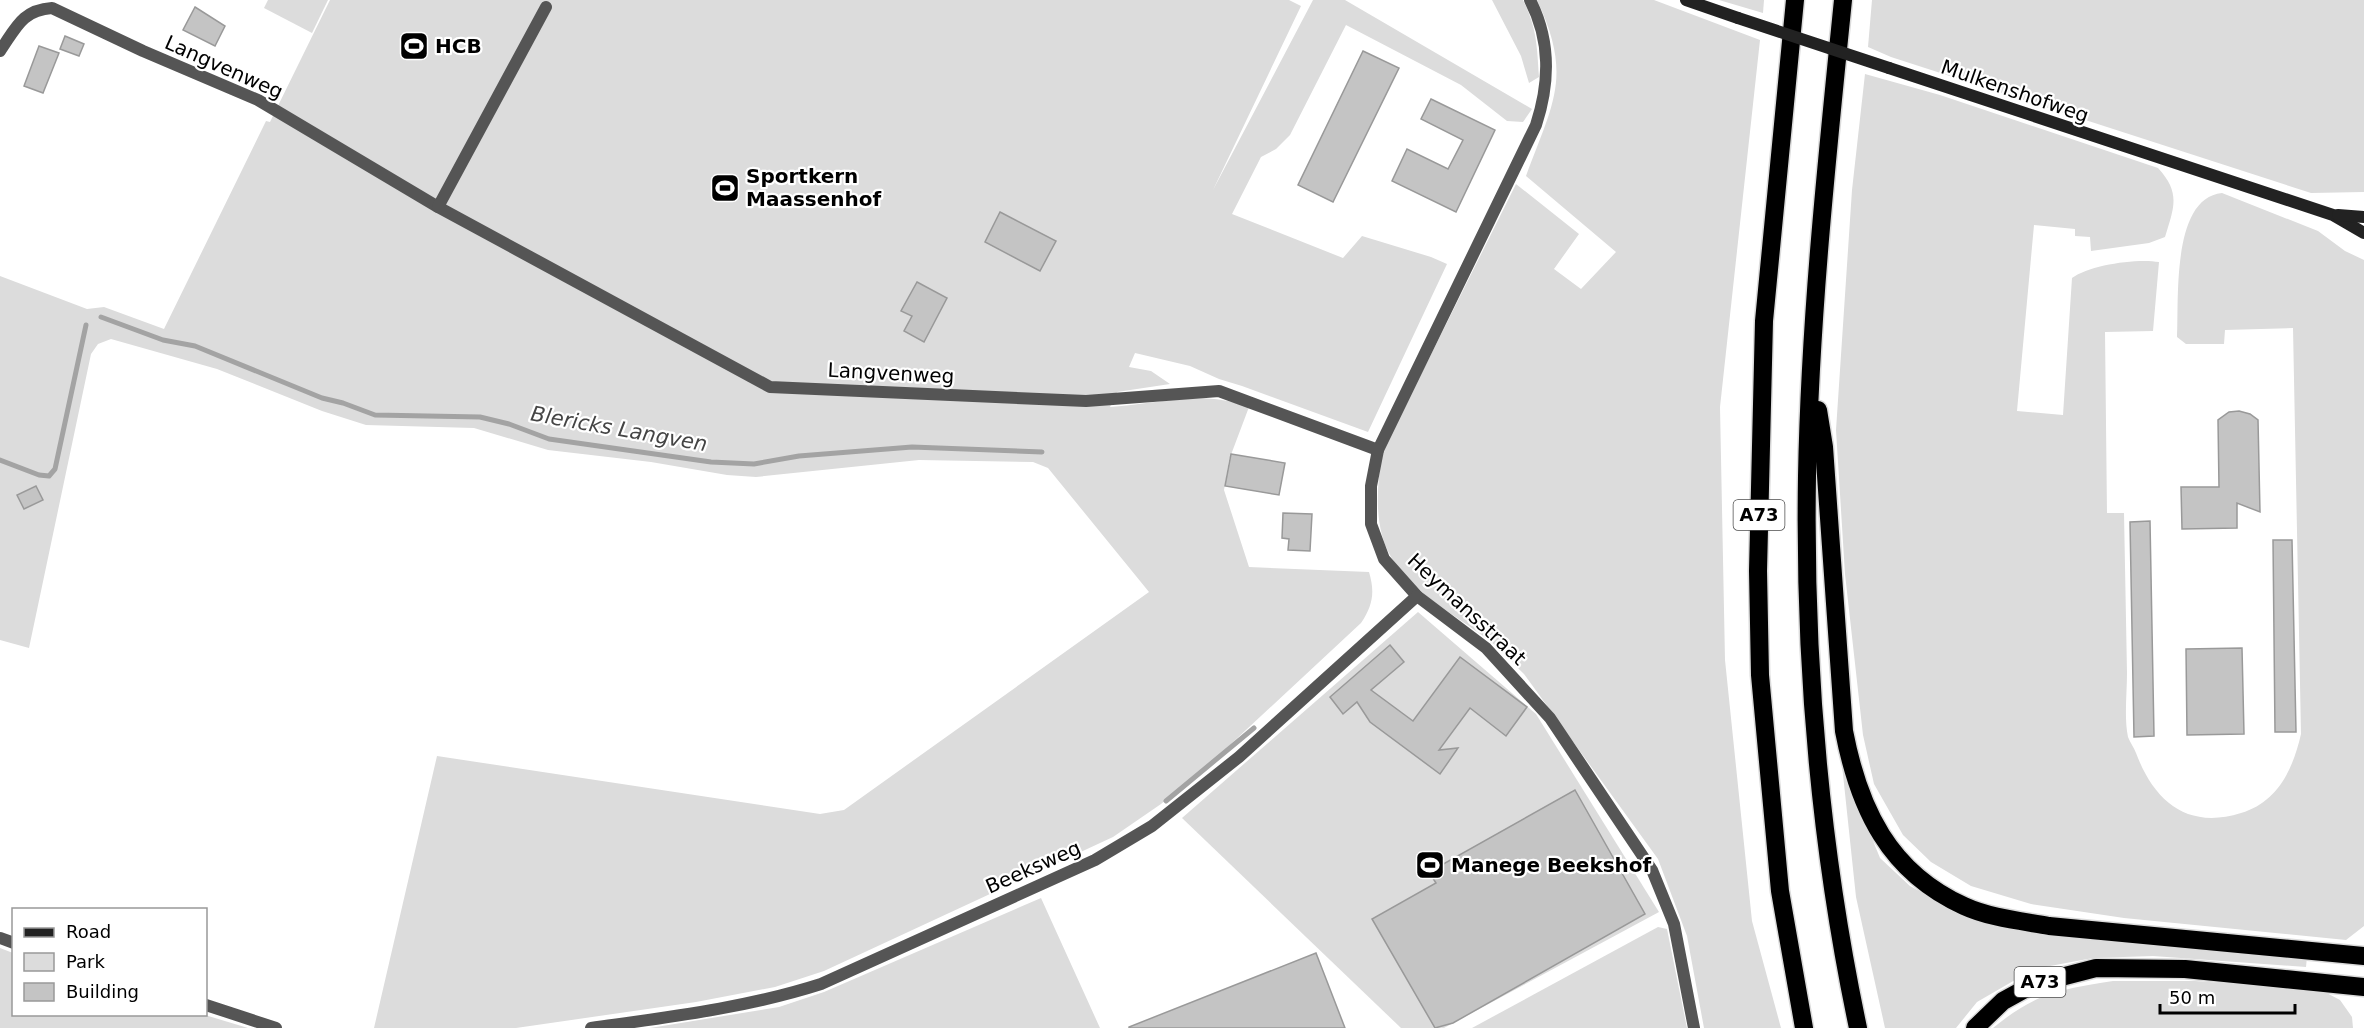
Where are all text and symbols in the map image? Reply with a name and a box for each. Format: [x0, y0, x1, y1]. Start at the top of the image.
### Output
street label: Langvenweg [161, 30, 287, 104]
sports icon: HCB [398, 30, 430, 62]
place label: HCB [435, 34, 482, 58]
street label: Mulkenshofweg [1938, 54, 2092, 128]
place label: Sportkern Maassenhof [746, 164, 881, 211]
sports icon: Sportkern Maassenhof [709, 172, 741, 204]
street label: Langvenweg [827, 358, 955, 388]
water label: Blericks Langven [529, 402, 709, 456]
road number: A73 [1734, 500, 1784, 530]
street label: Heymansstraat [1403, 548, 1531, 670]
street label: Beeksweg [982, 835, 1084, 899]
sports icon: Manege Beekshof [1414, 849, 1446, 881]
place label: Manege Beekshof [1451, 853, 1652, 877]
legend [12, 908, 207, 1016]
text: Road [66, 921, 111, 942]
text: Park [66, 951, 105, 972]
road number: A73 [2014, 967, 2066, 997]
scale bar [2160, 977, 2295, 1015]
text: Building [66, 981, 139, 1002]
text: 50 m [2169, 987, 2215, 1008]

